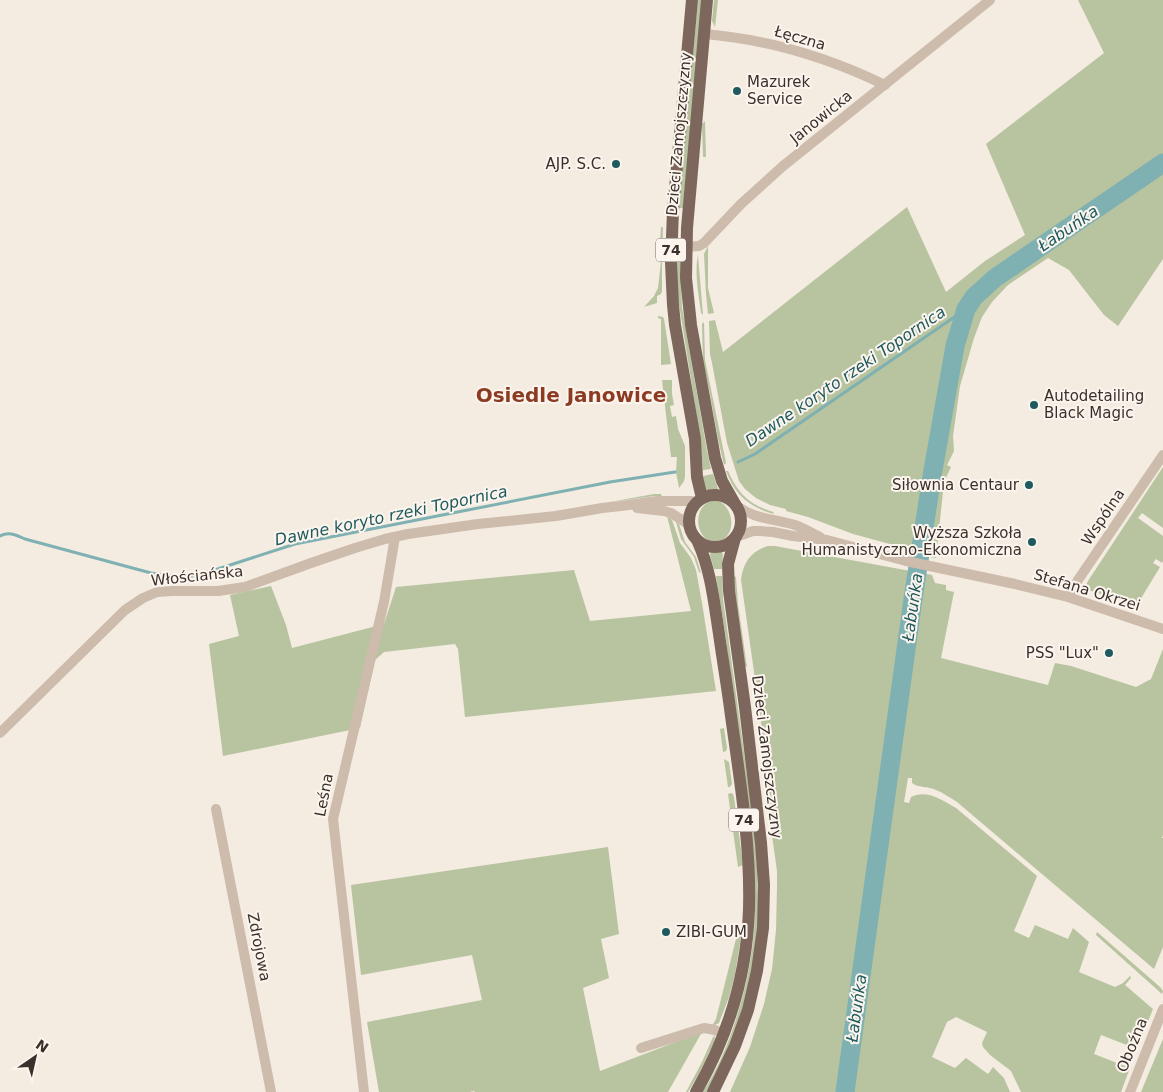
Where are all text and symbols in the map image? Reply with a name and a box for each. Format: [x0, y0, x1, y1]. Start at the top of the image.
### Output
street label: Łęczna [771, 22, 828, 54]
street label: Dzieci Zamojszczyzny [663, 51, 695, 217]
place label: Mazurek Service [747, 73, 811, 108]
marker: Mazurek Service [731, 85, 743, 97]
street label: Janowicka [786, 87, 856, 148]
place label: AJP. S.C. [546, 155, 606, 173]
marker: AJP. S.C. [610, 158, 622, 170]
water label: Łabuńka [1034, 201, 1102, 256]
road number: 74 [656, 238, 686, 262]
water label: Dawne koryto rzeki Topornica [742, 302, 949, 451]
district label: Osiedle Janowice [476, 383, 666, 407]
place label: Autodetailing Black Magic [1044, 387, 1144, 422]
marker: Autodetailing Black Magic [1028, 399, 1040, 411]
place label: Siłownia Centaur [892, 476, 1020, 494]
marker: Siłownia Centaur [1023, 479, 1035, 491]
water label: Dawne koryto rzeki Topornica [273, 482, 509, 549]
street label: Wspólna [1078, 485, 1128, 549]
place label: Wyższa Szkoła Humanistyczno-Ekonomiczna [802, 524, 1022, 559]
marker: Wyższa Szkoła Humanistyczno-Ekonomiczna [1026, 536, 1038, 548]
street label: Włościańska [150, 562, 244, 590]
street label: Stefana Okrzei [1032, 565, 1142, 615]
water label: Łabuńka [898, 572, 927, 643]
place label: PSS "Lux" [1026, 644, 1099, 662]
marker: PSS "Lux" [1103, 647, 1115, 659]
street label: Dzieci Zamojszczyzny [748, 674, 786, 840]
street label: Leśna [311, 772, 337, 818]
road number: 74 [729, 808, 759, 832]
street label: Zdrojowa [244, 911, 274, 983]
place label: ZIBI-GUM [676, 923, 747, 941]
marker: ZIBI-GUM [660, 926, 672, 938]
water label: Łabuńka [842, 973, 871, 1044]
street label: Oboźna [1113, 1015, 1151, 1075]
north arrow [10, 1032, 60, 1082]
text: N [33, 1036, 52, 1056]

